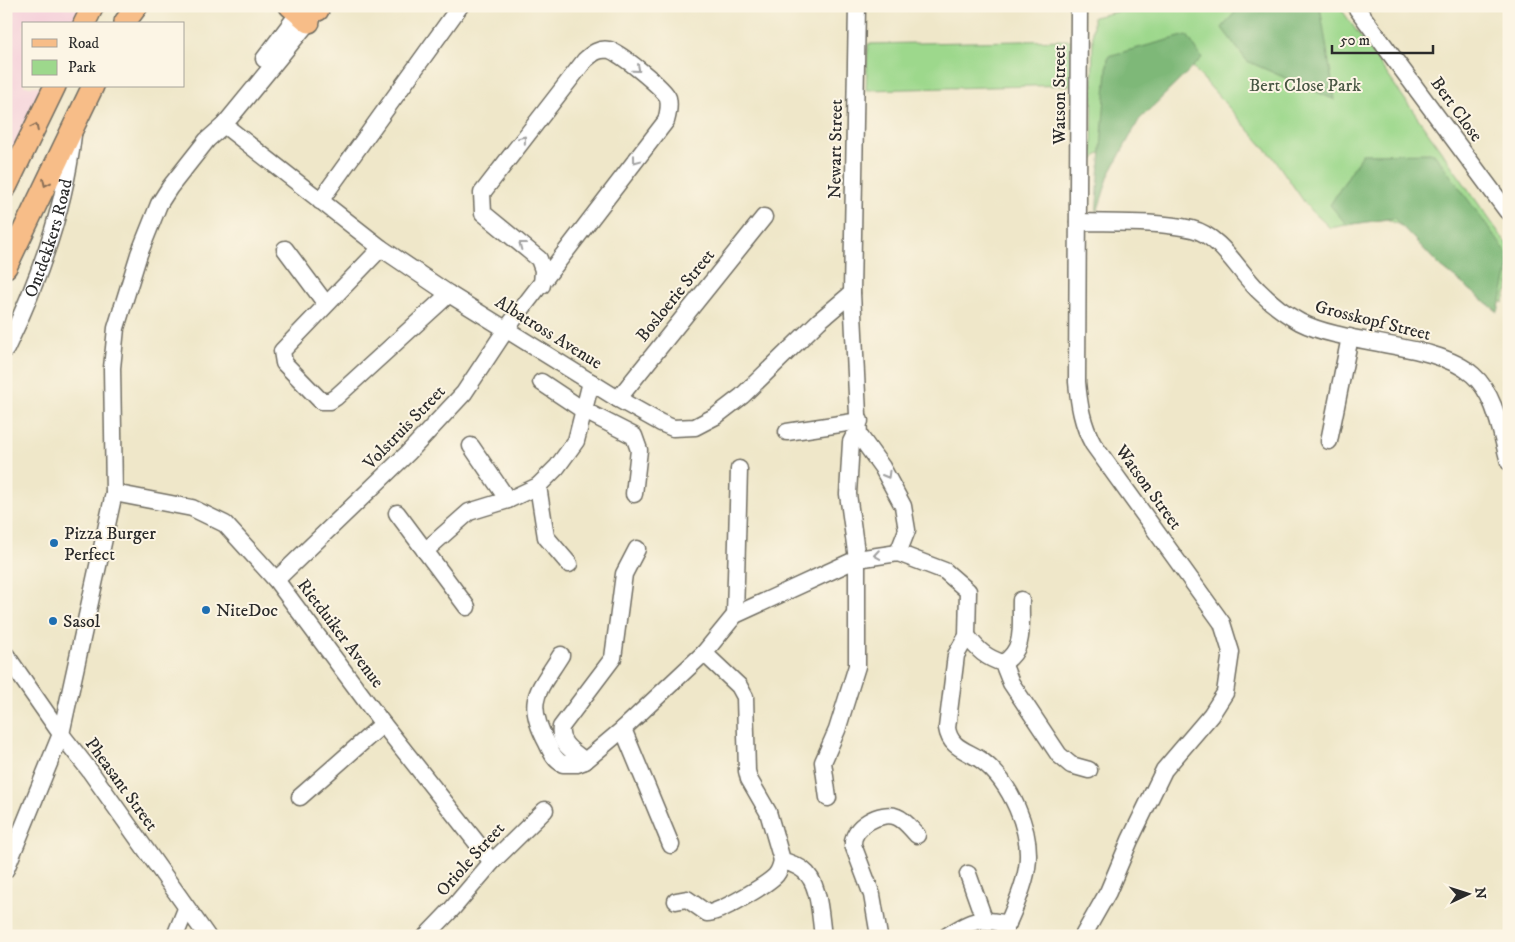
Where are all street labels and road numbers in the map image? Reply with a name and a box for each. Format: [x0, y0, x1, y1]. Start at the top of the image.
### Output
street label: Watson Street [1049, 45, 1071, 146]
street label: Bert Close [1425, 73, 1487, 146]
street label: Newart Street [824, 99, 848, 199]
street label: Ontdekkers Road [20, 177, 78, 301]
street label: Bosloerie Street [632, 245, 720, 346]
street label: Albatross Avenue [491, 291, 606, 374]
street label: Grosskopf Street [1313, 296, 1433, 346]
street label: Volstruis Street [358, 381, 451, 475]
street label: Watson Street [1109, 440, 1186, 534]
street label: Rietduiker Avenue [292, 575, 388, 692]
street label: Pheasant Street [80, 734, 163, 836]
street label: Oriole Street [432, 818, 510, 901]

